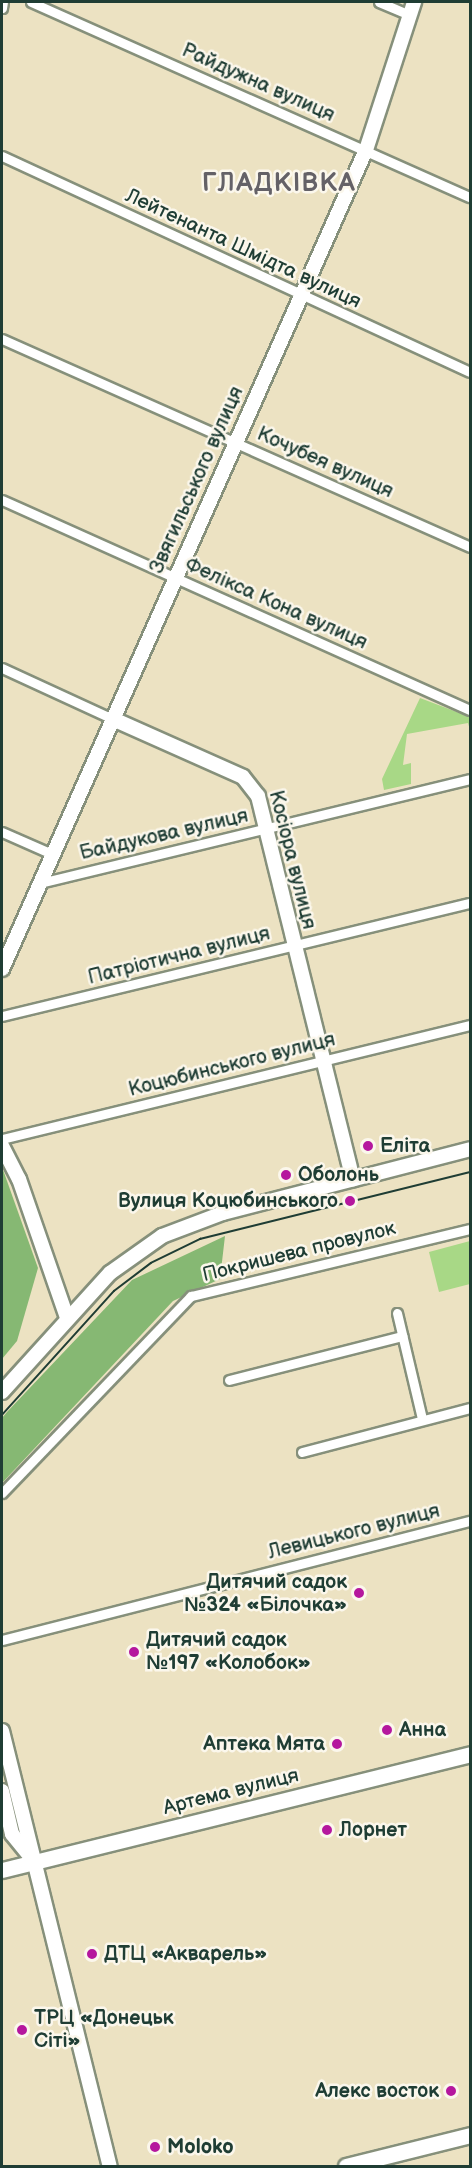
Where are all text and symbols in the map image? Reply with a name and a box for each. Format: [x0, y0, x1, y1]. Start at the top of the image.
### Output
street label: Райдужна вулиця [178, 39, 338, 127]
district label: ГЛАДКІВКА [202, 168, 356, 200]
street label: Лейтенанта Шмідта вулиця [121, 184, 365, 314]
street label: Звягильського вулиця [145, 383, 249, 577]
street label: Кочубея вулиця [253, 422, 397, 504]
street label: Фелікса Кона вулиця [181, 553, 371, 655]
street label: Косіора вулиця [263, 788, 321, 932]
street label: Байдукова вулиця [78, 804, 250, 866]
street label: Патріотична вулиця [85, 922, 273, 990]
street label: Коцюбинського вулиця [126, 1028, 338, 1102]
place label: Еліта [380, 1134, 430, 1158]
marker: Еліта [361, 1139, 375, 1153]
place label: Оболонь [298, 1163, 379, 1187]
marker: Оболонь [279, 1168, 293, 1182]
place label: Вулиця Коцюбинського [118, 1189, 338, 1213]
marker: Вулиця Коцюбинського [343, 1194, 357, 1208]
street label: Покришева провулок [200, 1216, 398, 1288]
street label: Левицького вулиця [266, 1499, 442, 1565]
place label: Дитячий садок №324 «Білочка» [184, 1570, 347, 1617]
marker: Дитячий садок №324 «Білочка» [352, 1586, 366, 1600]
place label: Дитячий садок №197 «Колобок» [146, 1628, 311, 1675]
marker: Дитячий садок №197 «Колобок» [127, 1645, 141, 1659]
place label: Анна [399, 1718, 446, 1742]
marker: Анна [380, 1723, 394, 1737]
place label: Аптека Мята [203, 1732, 325, 1756]
marker: Аптека Мята [330, 1737, 344, 1751]
street label: Артема вулиця [161, 1764, 301, 1820]
place label: Лорнет [339, 1818, 407, 1842]
marker: Лорнет [320, 1823, 334, 1837]
place label: ДТЦ «Акварель» [104, 1942, 267, 1966]
marker: ДТЦ «Акварель» [85, 1947, 99, 1961]
place label: ТРЦ «Донецьк Сіті» [34, 2006, 174, 2053]
marker: ТРЦ «Донецьк Сіті» [15, 2023, 29, 2037]
place label: Алекс восток [315, 2079, 439, 2103]
marker: Алекс восток [444, 2084, 458, 2098]
place label: Moloko [167, 2135, 234, 2159]
marker: Moloko [148, 2140, 162, 2154]

